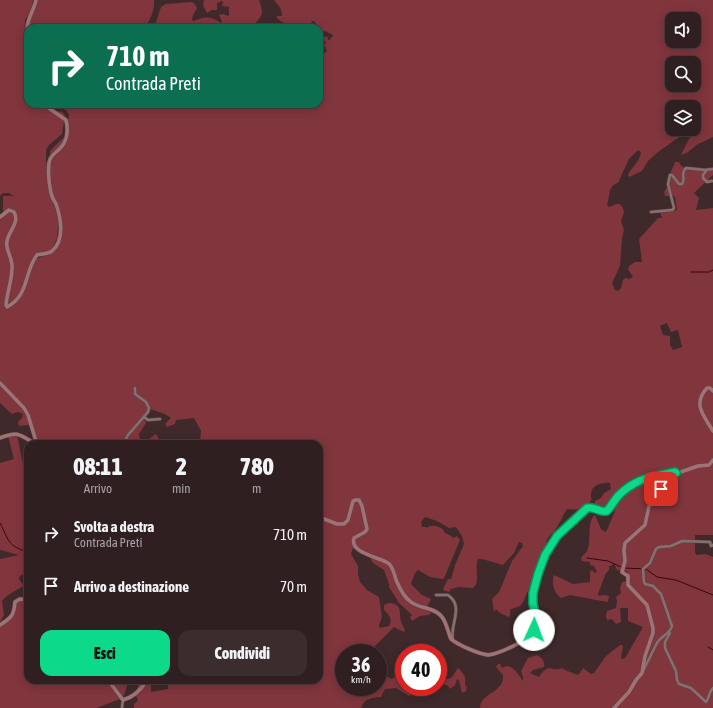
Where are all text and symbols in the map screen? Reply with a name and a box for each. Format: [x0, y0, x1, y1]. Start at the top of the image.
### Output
map controls [665, 12, 701, 136]
button: sound [665, 12, 701, 48]
icon: right [40, 40, 92, 92]
text: 710 m [106, 40, 169, 72]
button: search [665, 56, 701, 92]
text: Contrada Preti [106, 73, 201, 94]
button: layers [665, 100, 701, 136]
text: 08:11 [73, 453, 123, 480]
text: 2 [176, 453, 187, 480]
text: 780 [240, 453, 274, 480]
pin [644, 472, 678, 506]
icon: arrive [650, 478, 672, 500]
text: Arrivo [84, 481, 112, 496]
text: min [172, 481, 191, 496]
text: m [252, 481, 261, 496]
text: Svolta a destra [74, 518, 154, 535]
icon: right [40, 523, 62, 545]
text: 710 m [273, 526, 307, 543]
text: Contrada Preti [74, 535, 142, 550]
icon: arrive [40, 575, 62, 597]
text: Arrivo a destinazione [74, 578, 189, 595]
text: 70 m [280, 578, 307, 595]
position arrow [513, 609, 555, 651]
button: Esci [40, 630, 170, 676]
button: Condividi [178, 630, 307, 676]
speed limit sign: 40 [395, 644, 447, 696]
text: 36 [352, 653, 370, 676]
text: km/h [351, 674, 371, 685]

